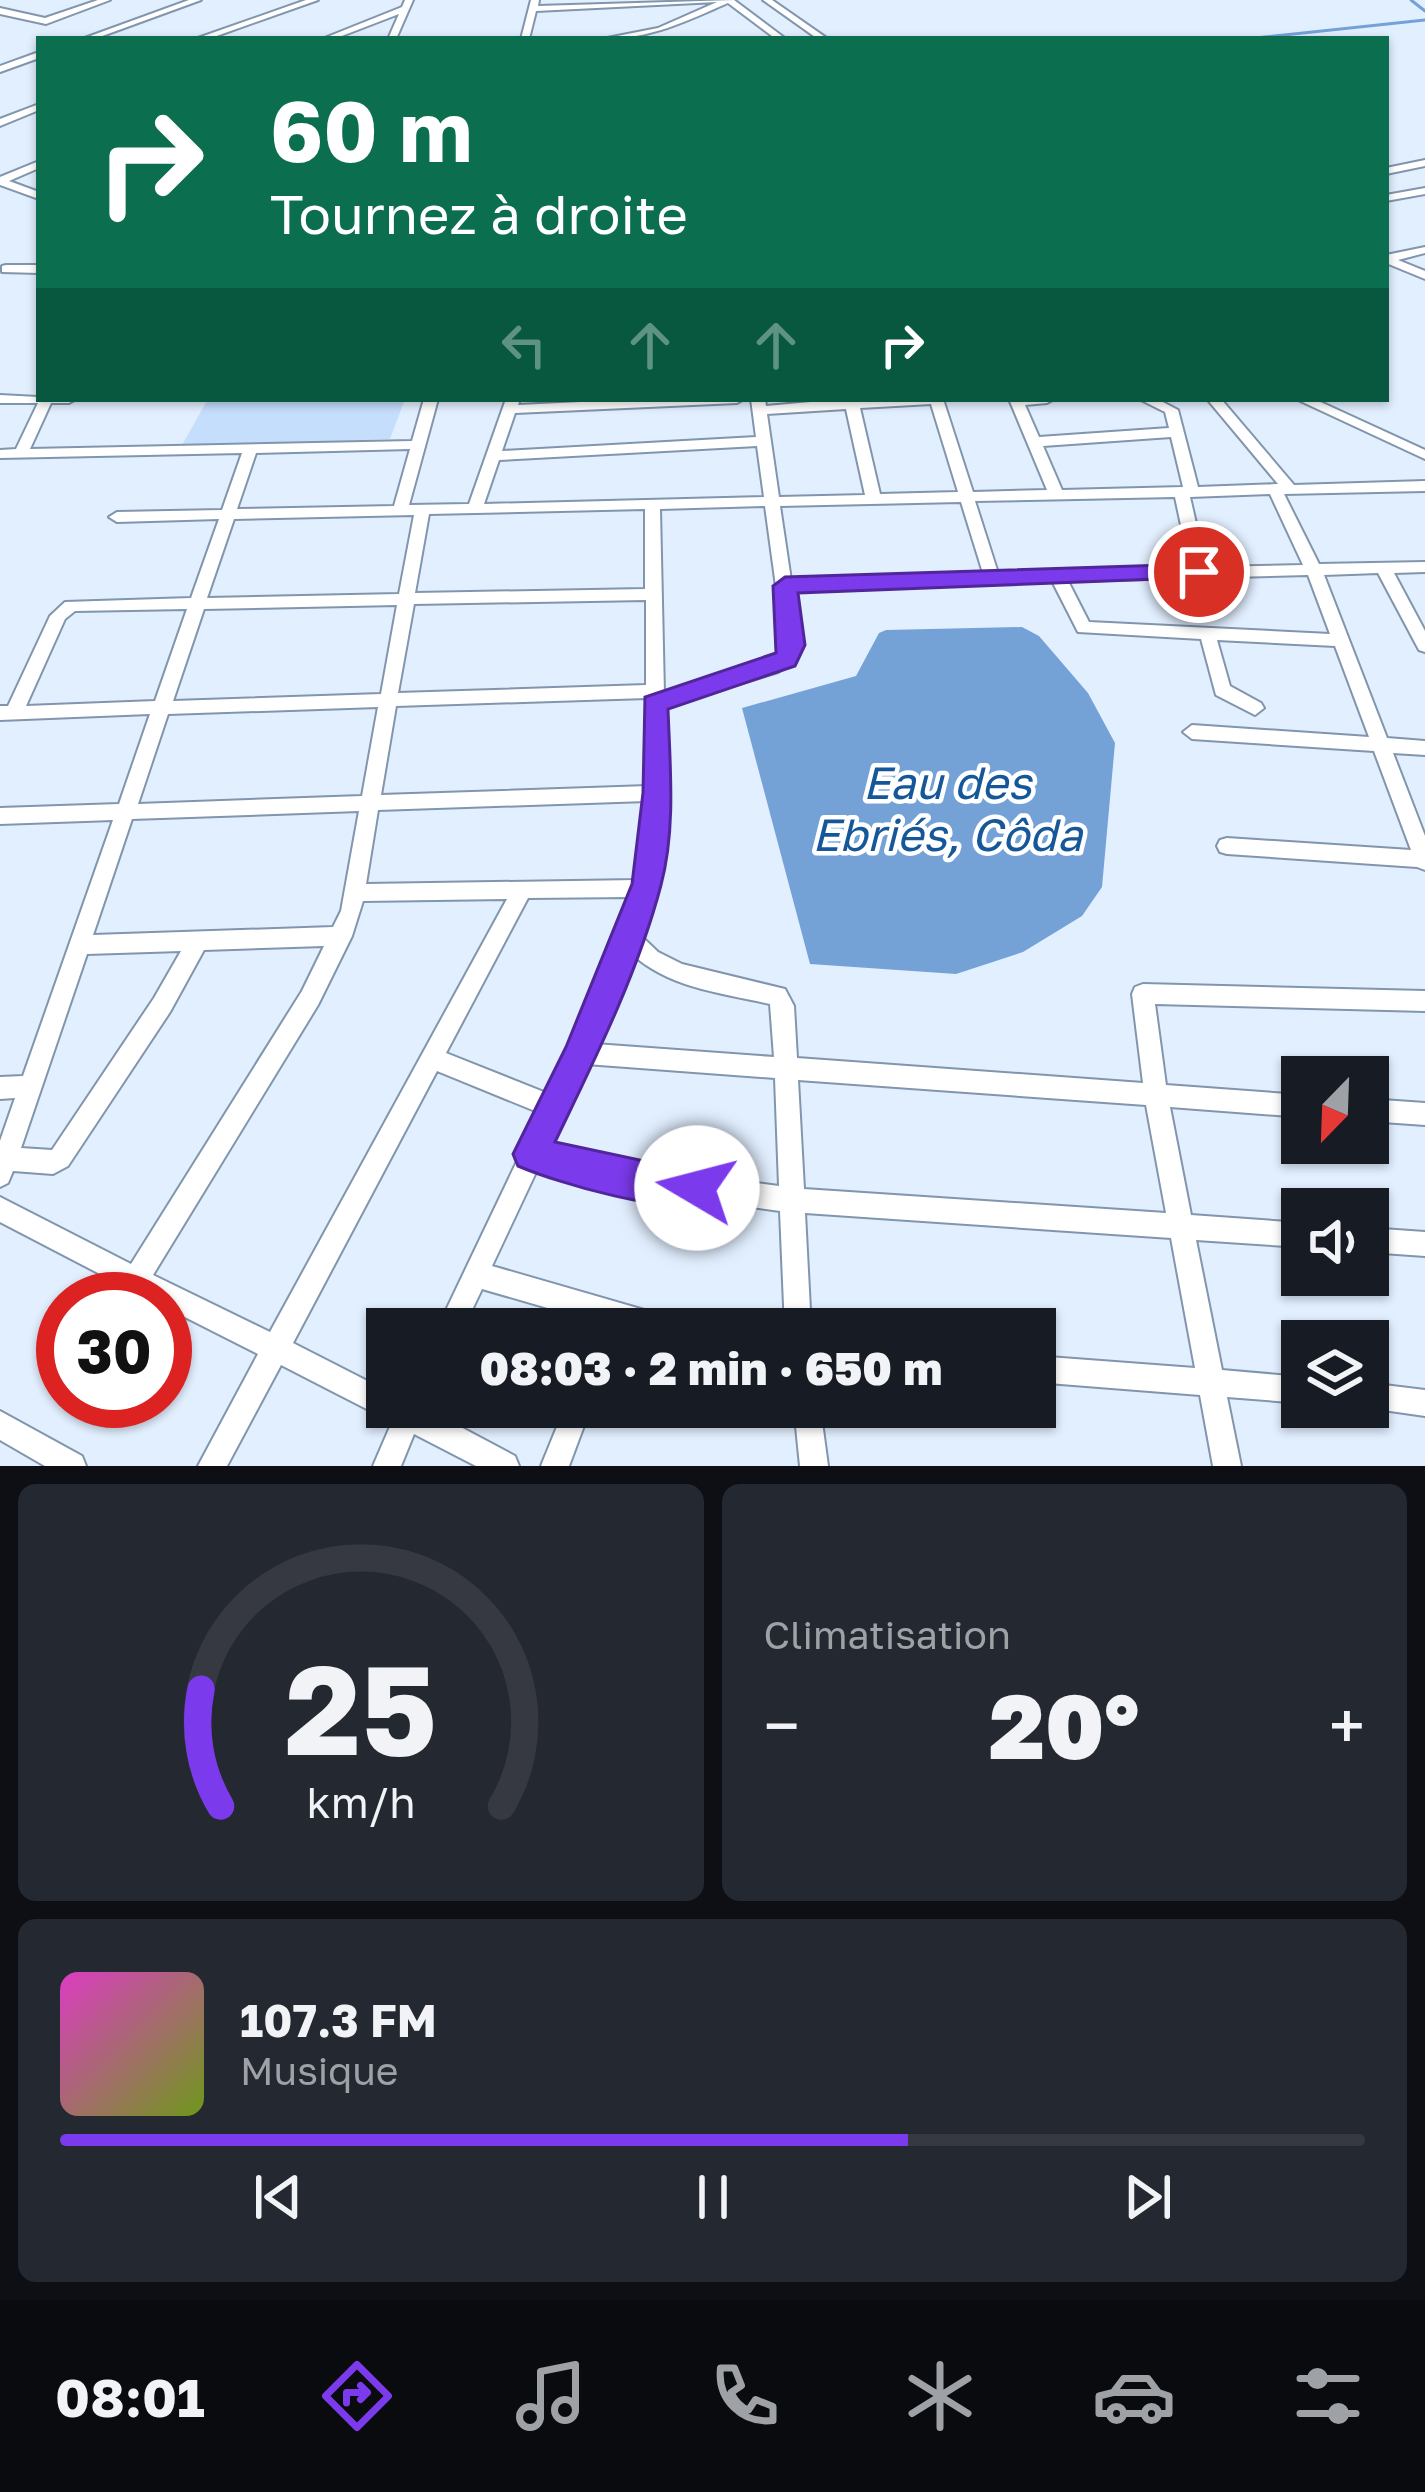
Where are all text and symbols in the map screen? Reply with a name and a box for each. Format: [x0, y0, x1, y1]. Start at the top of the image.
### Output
text: 60 m [270, 80, 472, 180]
icon: right [72, 84, 228, 240]
text: Tournez à droite [270, 181, 688, 246]
icon: left [491, 312, 557, 378]
icon: ahead [617, 312, 683, 378]
icon: ahead [743, 312, 809, 378]
icon: right [869, 312, 935, 378]
pin [1148, 521, 1250, 623]
icon: arrive [1166, 539, 1232, 605]
water label: Eau des Ebriés, Côda [812, 755, 1084, 861]
north arrow [1281, 1056, 1389, 1164]
map controls [1281, 1056, 1389, 1428]
position arrow [634, 1125, 760, 1251]
button: sound [1281, 1188, 1389, 1296]
speed limit sign: 30 [36, 1272, 192, 1428]
button: layers [1281, 1320, 1389, 1428]
text: 08:03 · 2 min · 650 m [480, 1341, 942, 1395]
text: Climatisation [764, 1611, 1011, 1658]
text: 25 [285, 1633, 437, 1782]
text: 20° [989, 1671, 1139, 1779]
text: − [764, 1685, 800, 1765]
text: + [1329, 1685, 1365, 1765]
text: km/h [306, 1775, 415, 1826]
text: 107.3 FM [240, 1993, 437, 2047]
text: Musique [240, 2047, 398, 2094]
icon: previous [245, 2164, 311, 2230]
icon: pause [680, 2164, 746, 2230]
icon: next [1115, 2164, 1181, 2230]
icon: directions [315, 2354, 399, 2438]
icon: music [509, 2354, 593, 2438]
icon: phone [703, 2354, 787, 2438]
icon: climate [898, 2354, 982, 2438]
icon: car [1092, 2354, 1176, 2438]
icon: filters [1286, 2354, 1370, 2438]
text: 08:01 [55, 2364, 205, 2429]

